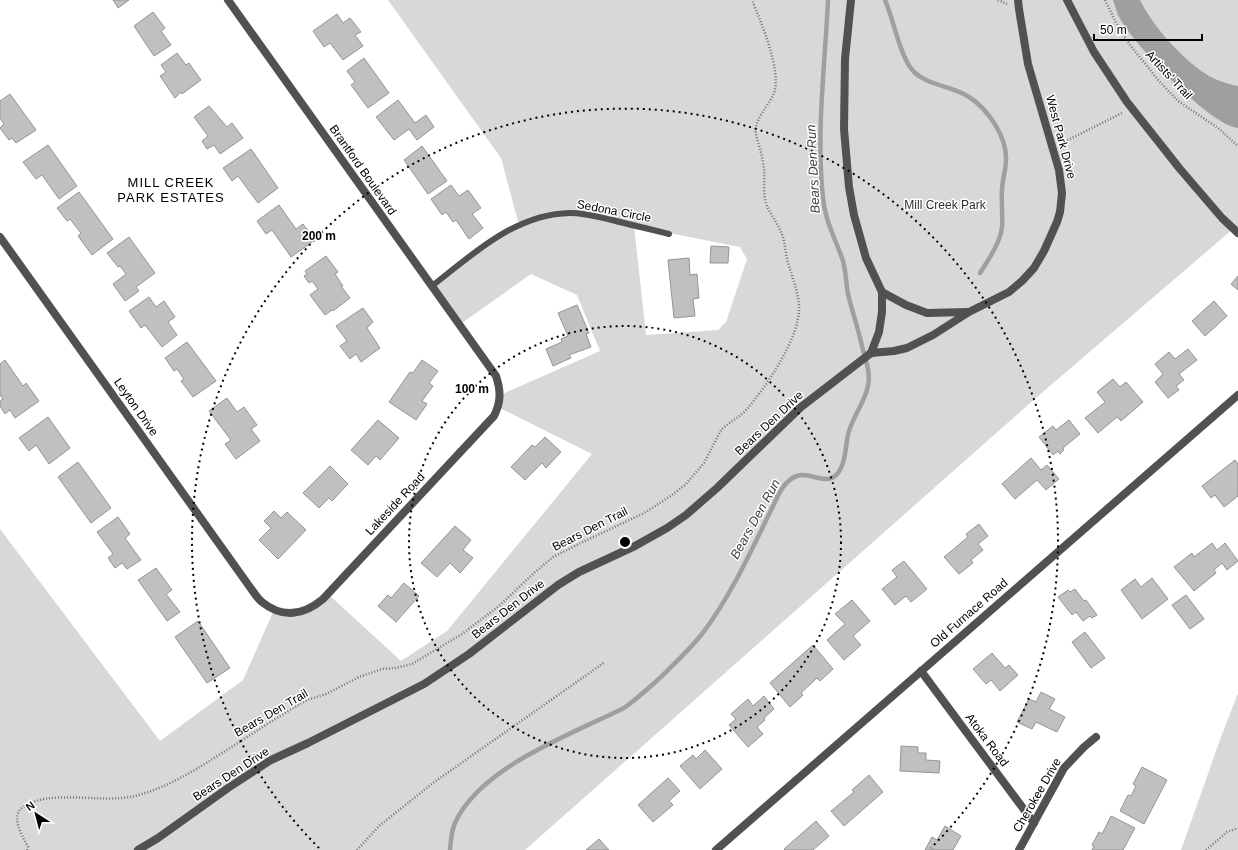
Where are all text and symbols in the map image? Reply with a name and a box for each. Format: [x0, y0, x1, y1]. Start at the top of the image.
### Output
scale bar [1094, 16, 1202, 42]
text: 50 m [1100, 23, 1127, 37]
street label: Artists' Trail [1143, 48, 1195, 102]
street label: West Park Drive [1043, 93, 1079, 181]
street label: Brantford Boulevard [327, 122, 399, 218]
water label: Bears Den Run [803, 124, 823, 214]
district label: MILL CREEK PARK ESTATES [117, 175, 225, 205]
street label: Sedona Circle [576, 197, 653, 225]
park label: Mill Creek Park [904, 198, 987, 212]
text: 200 m [302, 229, 336, 243]
street label: Leyton Drive [111, 375, 161, 439]
text: 100 m [455, 382, 489, 396]
street label: Bears Den Drive [732, 388, 806, 458]
street label: Lakeside Road [363, 470, 427, 538]
water label: Bears Den Run [727, 476, 783, 562]
street label: Bears Den Trail [550, 504, 630, 554]
centre of rings [618, 535, 632, 549]
street label: Bears Den Drive [469, 576, 547, 642]
street label: Old Furnace Road [927, 576, 1011, 650]
street label: Bears Den Trail [232, 686, 310, 740]
street label: Atoka Road [963, 711, 1011, 769]
street label: Bears Den Drive [190, 744, 272, 804]
street label: Cherokee Drive [1010, 755, 1064, 835]
north arrow [16, 794, 56, 834]
text: N [23, 799, 37, 813]

